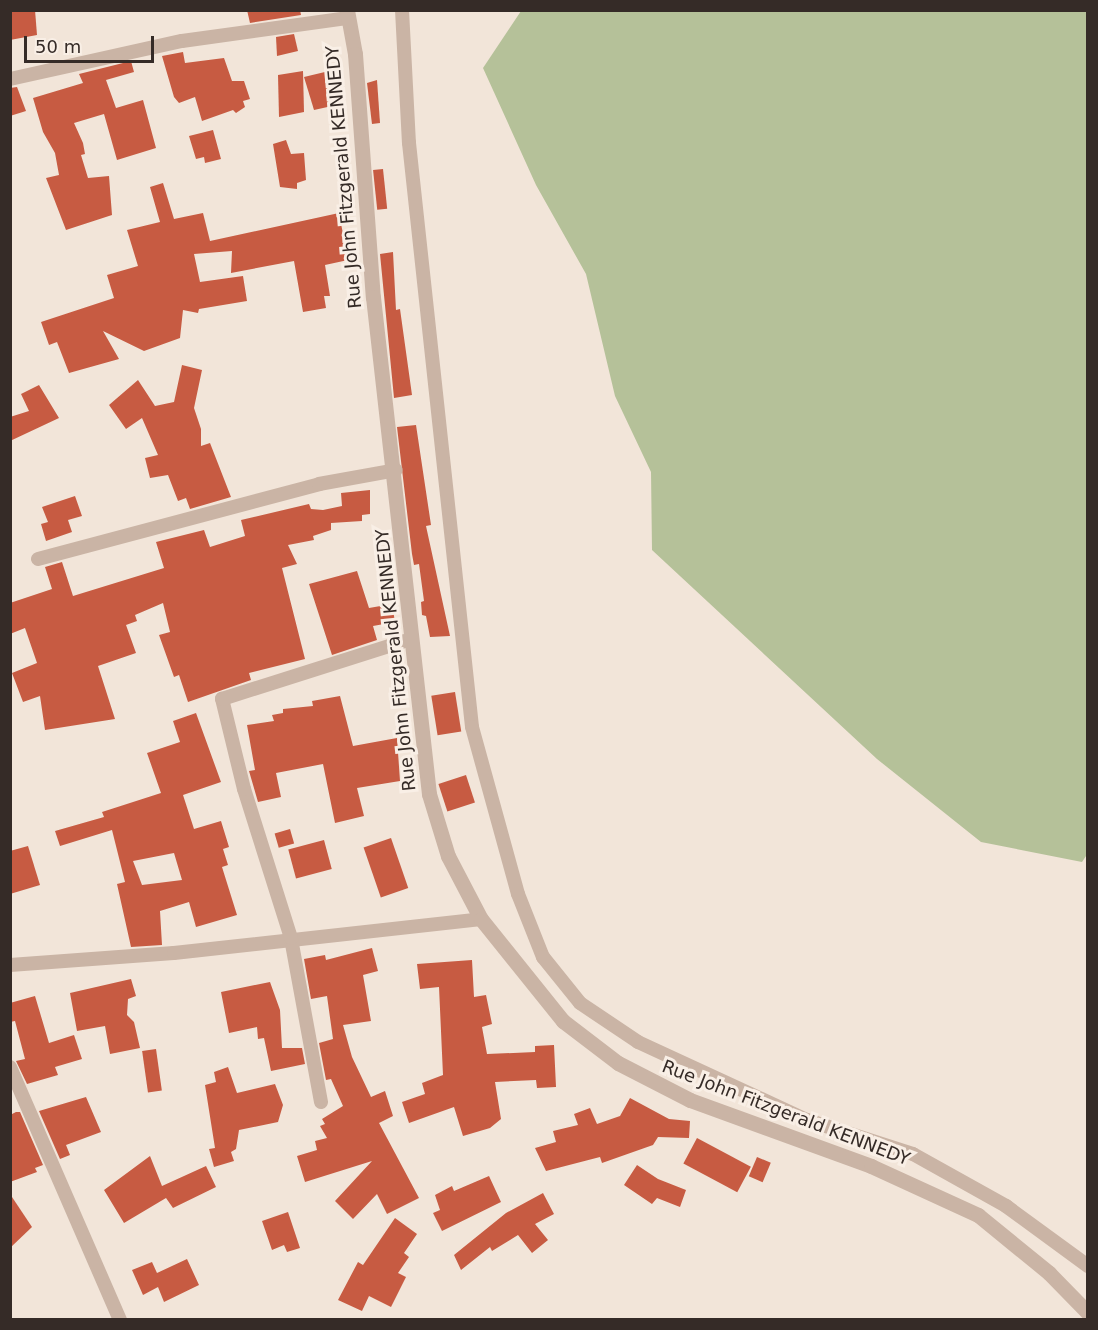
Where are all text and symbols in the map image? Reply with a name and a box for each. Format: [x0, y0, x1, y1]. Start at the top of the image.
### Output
scale bar [27, 24, 158, 62]
text: 50 m [35, 36, 81, 57]
street label: Rue John Fitzgerald KENNEDY [322, 45, 366, 309]
street label: Rue John Fitzgerald KENNEDY [371, 528, 421, 792]
street label: Rue John Fitzgerald KENNEDY [659, 1056, 913, 1170]

